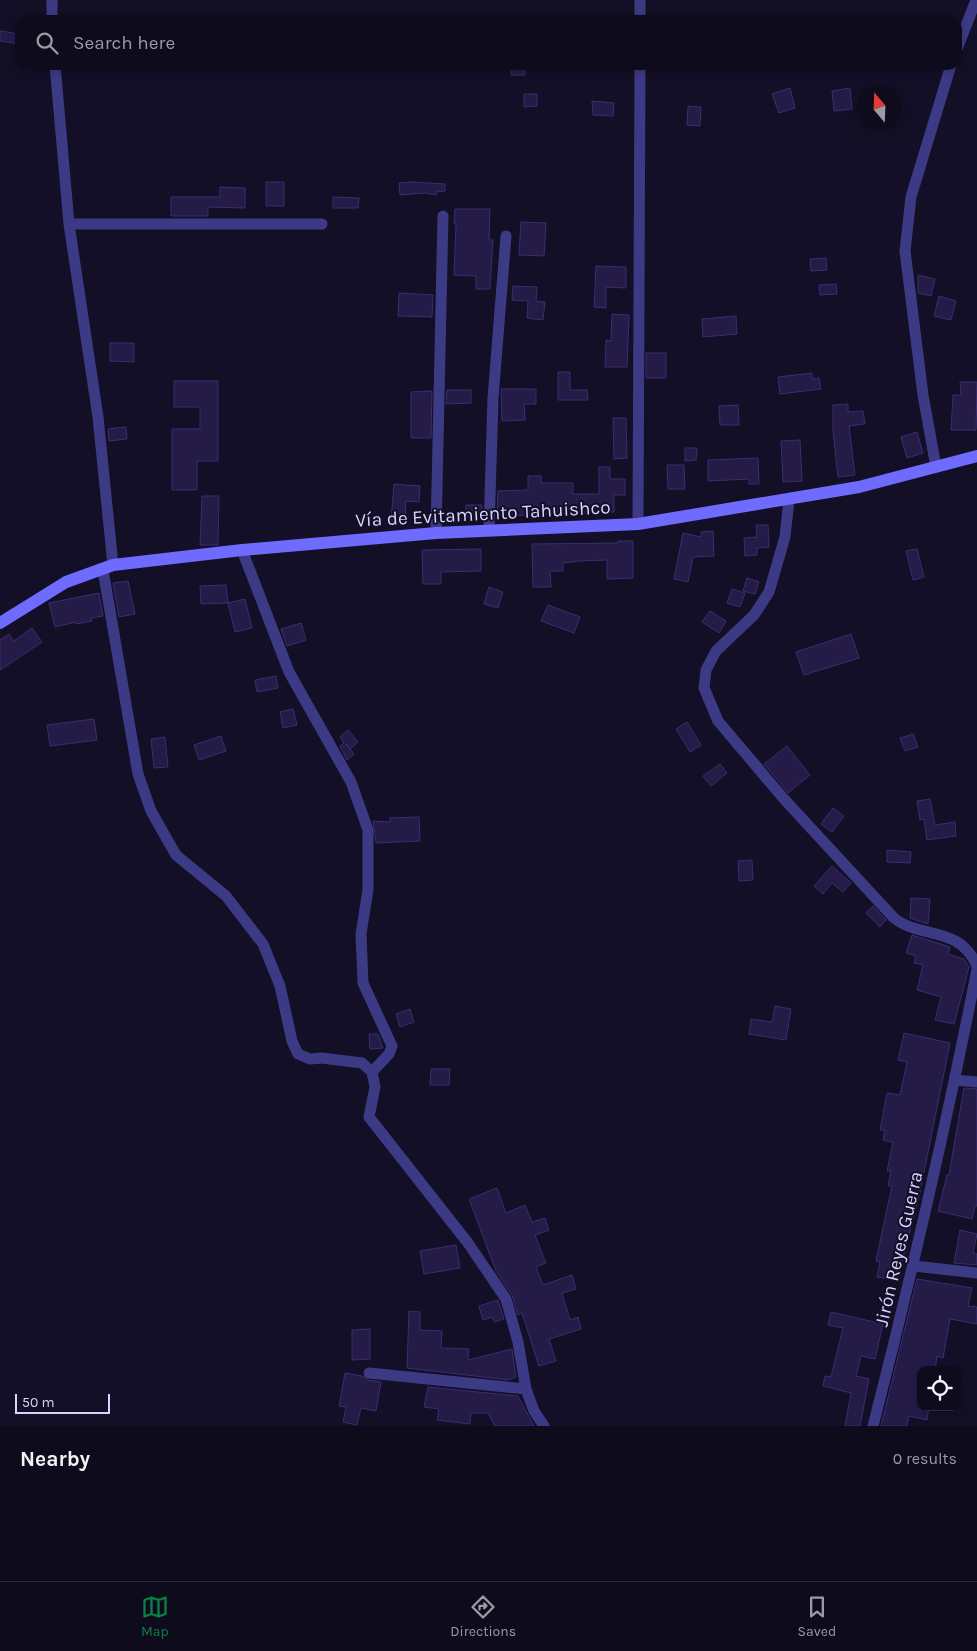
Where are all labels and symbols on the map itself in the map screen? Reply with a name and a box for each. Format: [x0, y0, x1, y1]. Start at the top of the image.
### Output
north arrow [857, 85, 902, 130]
street label: Vía de Evitamiento Tahuishco [355, 496, 611, 532]
street label: Jirón Reyes Guerra [870, 1169, 928, 1329]
scale bar [15, 1391, 110, 1414]

